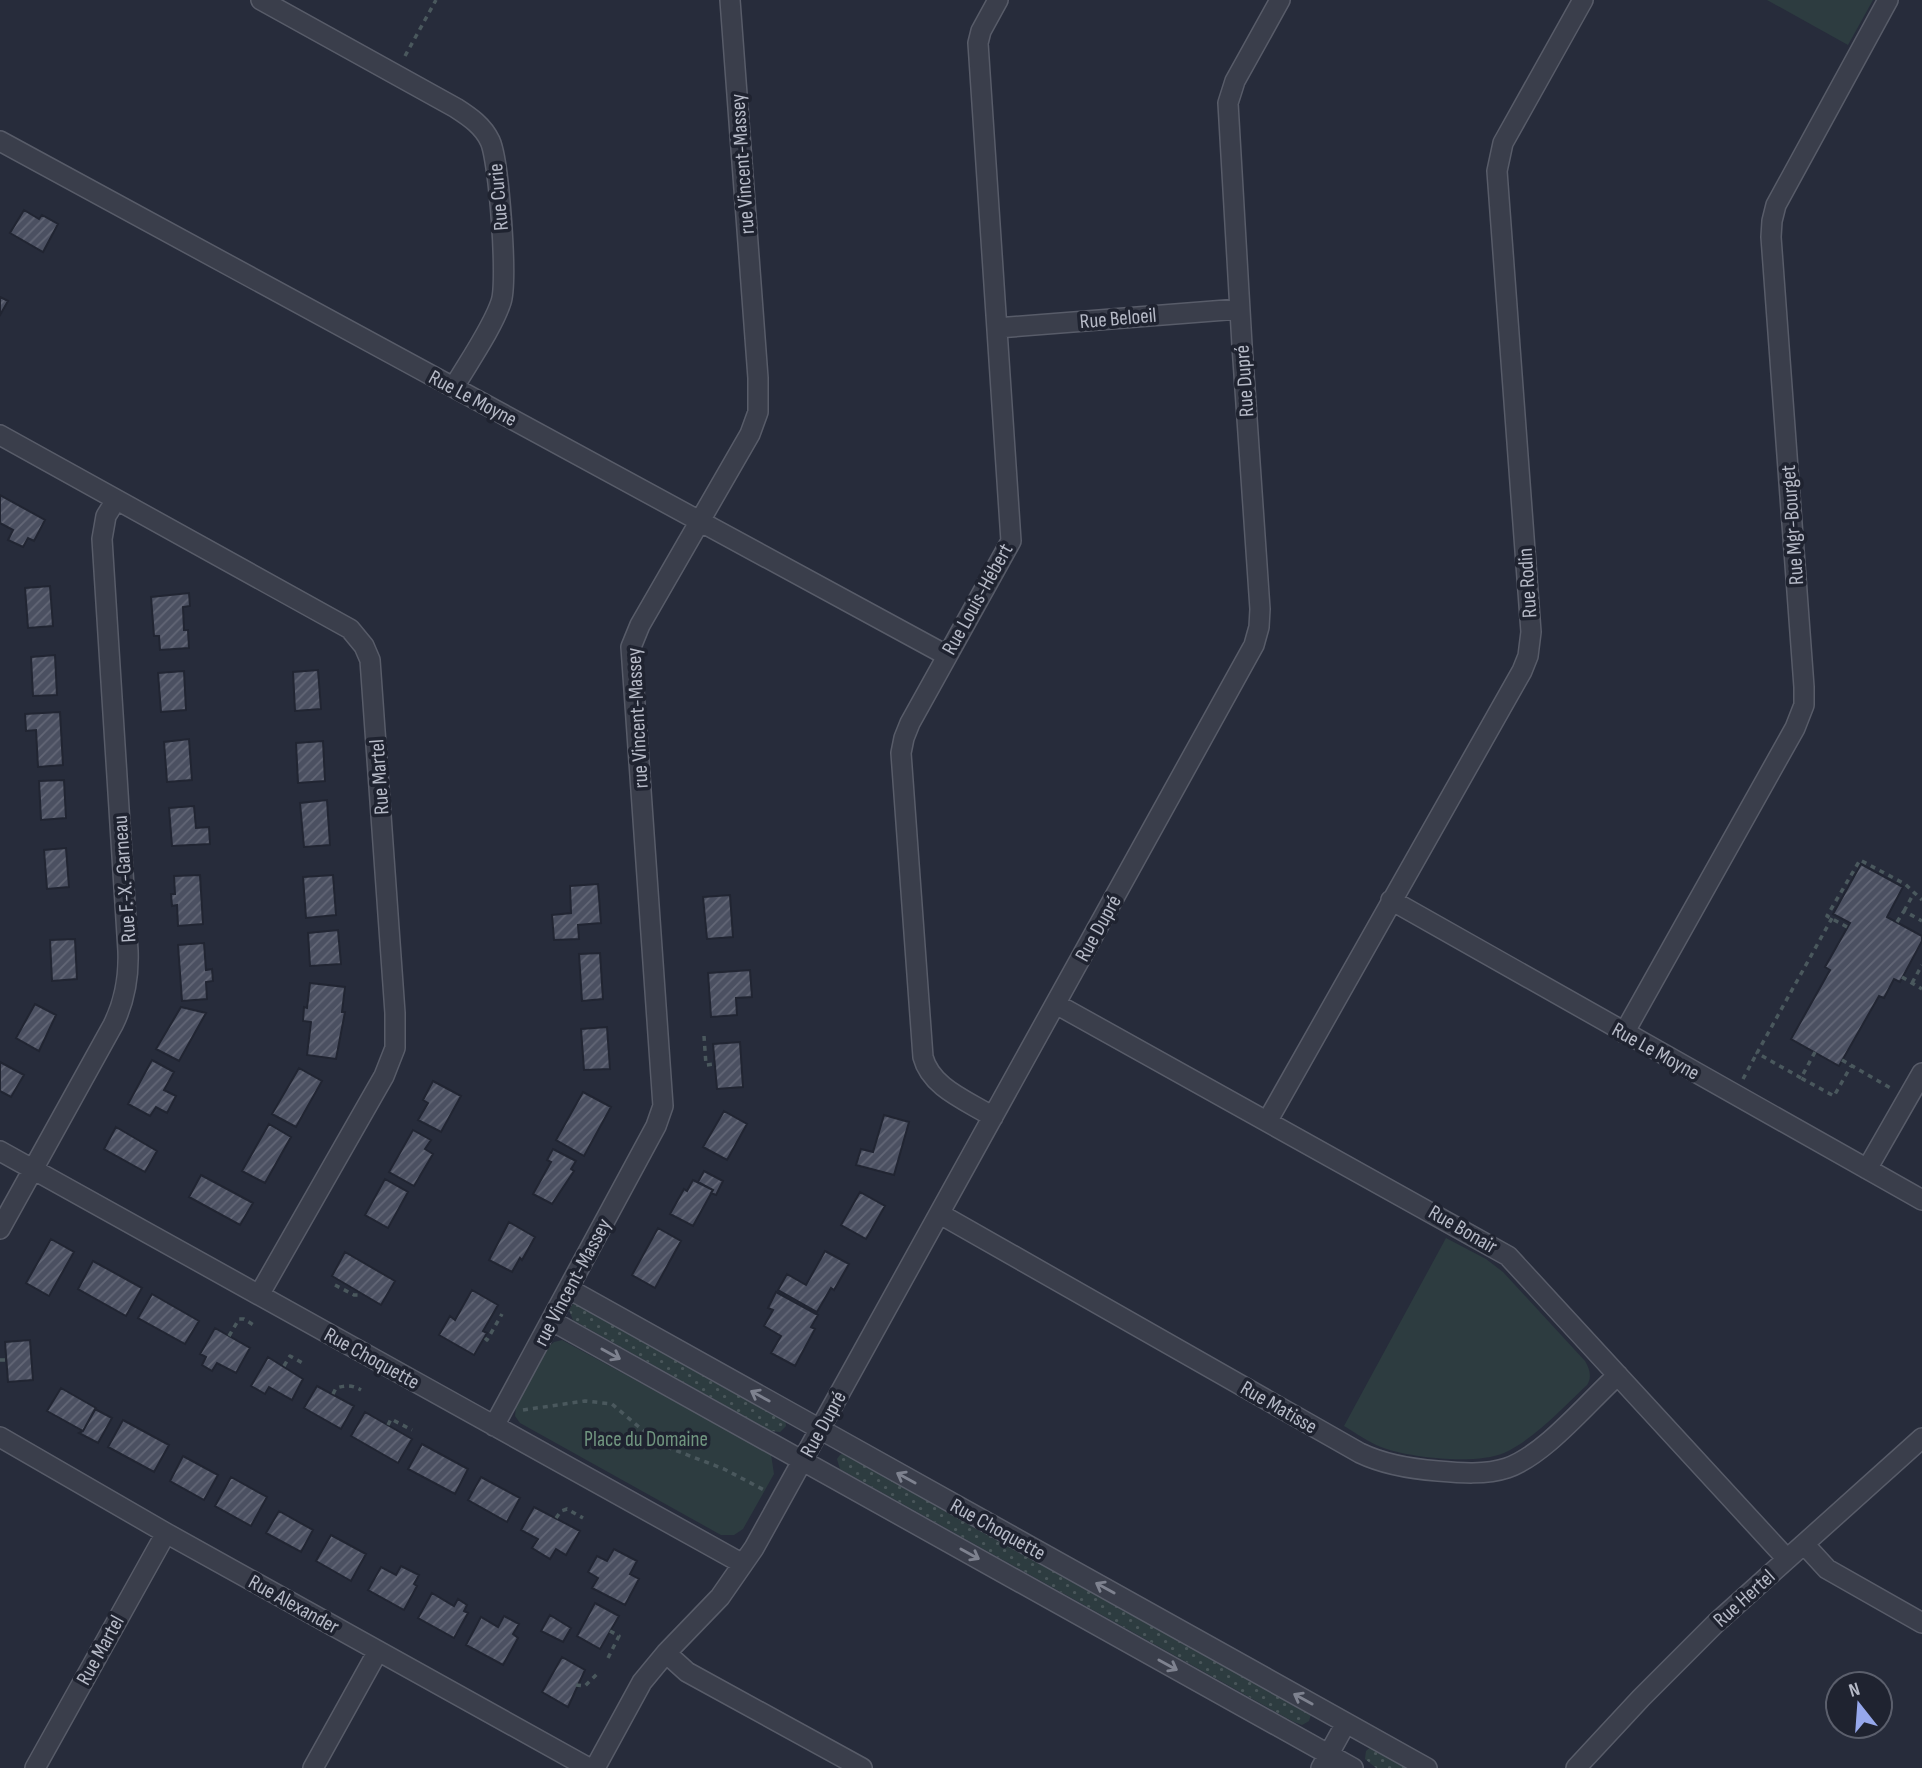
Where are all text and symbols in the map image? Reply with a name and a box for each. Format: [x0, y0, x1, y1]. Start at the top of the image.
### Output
street label: rue Vincent-Massey [725, 93, 760, 235]
street label: Rue Curie [483, 162, 514, 232]
street label: Rue Beloeil [1079, 303, 1157, 334]
street label: Rue Dupré [1230, 344, 1259, 418]
street label: Rue Le Moyne [424, 365, 521, 432]
street label: Rue Mgr-Bourget [1776, 464, 1809, 586]
street label: Rue Louis-Hébert [937, 539, 1018, 659]
street label: Rue Rodin [1513, 547, 1542, 619]
street label: rue Vincent-Massey [621, 647, 654, 789]
street label: Rue Martel [364, 738, 395, 816]
street label: Rue F.-X.-Garneau [108, 815, 141, 943]
street label: Rue Dupré [1070, 891, 1127, 966]
street label: Rue Le Moyne [1608, 1017, 1704, 1086]
street label: Rue Bonair [1424, 1200, 1502, 1259]
street label: rue Vincent-Massey [528, 1214, 617, 1350]
street label: Rue Choquette [320, 1322, 424, 1395]
one-way arrow [601, 1347, 621, 1361]
street label: Rue Matisse [1236, 1376, 1322, 1439]
street label: Rue Dupré [795, 1387, 852, 1462]
one-way arrow [751, 1389, 771, 1403]
park label: Place du Domaine [584, 1427, 708, 1452]
one-way arrow [896, 1471, 917, 1484]
street label: Rue Choquette [946, 1493, 1050, 1566]
one-way arrow [959, 1547, 979, 1561]
street label: Rue Hertel [1708, 1564, 1780, 1633]
street label: Rue Alexander [244, 1569, 343, 1640]
one-way arrow [1095, 1581, 1115, 1595]
street label: Rue Martel [71, 1611, 130, 1689]
one-way arrow [1157, 1659, 1178, 1672]
north arrow [1824, 1670, 1894, 1740]
text: N [1846, 1678, 1863, 1703]
one-way arrow [1294, 1692, 1314, 1706]

